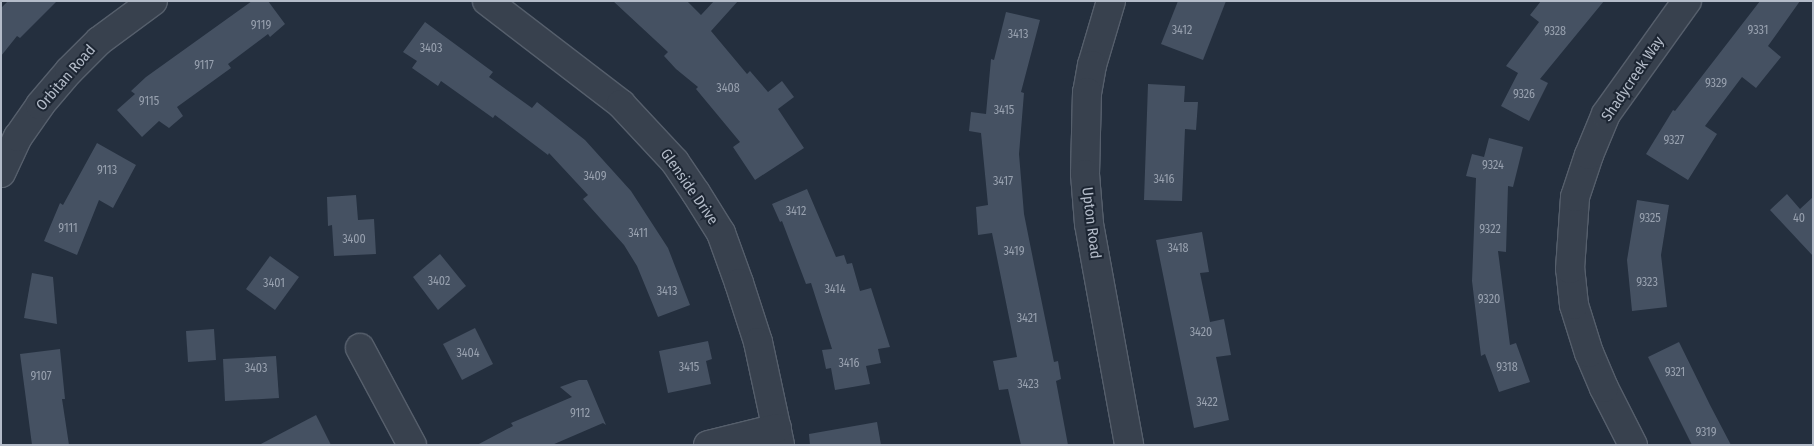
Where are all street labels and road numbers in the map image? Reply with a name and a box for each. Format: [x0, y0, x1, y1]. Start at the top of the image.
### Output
street label: Shadycreek Way [1598, 33, 1668, 125]
street label: Orbitan Road [33, 41, 99, 115]
street label: Glenside Drive [656, 146, 722, 228]
street label: Upton Road [1078, 186, 1104, 260]

